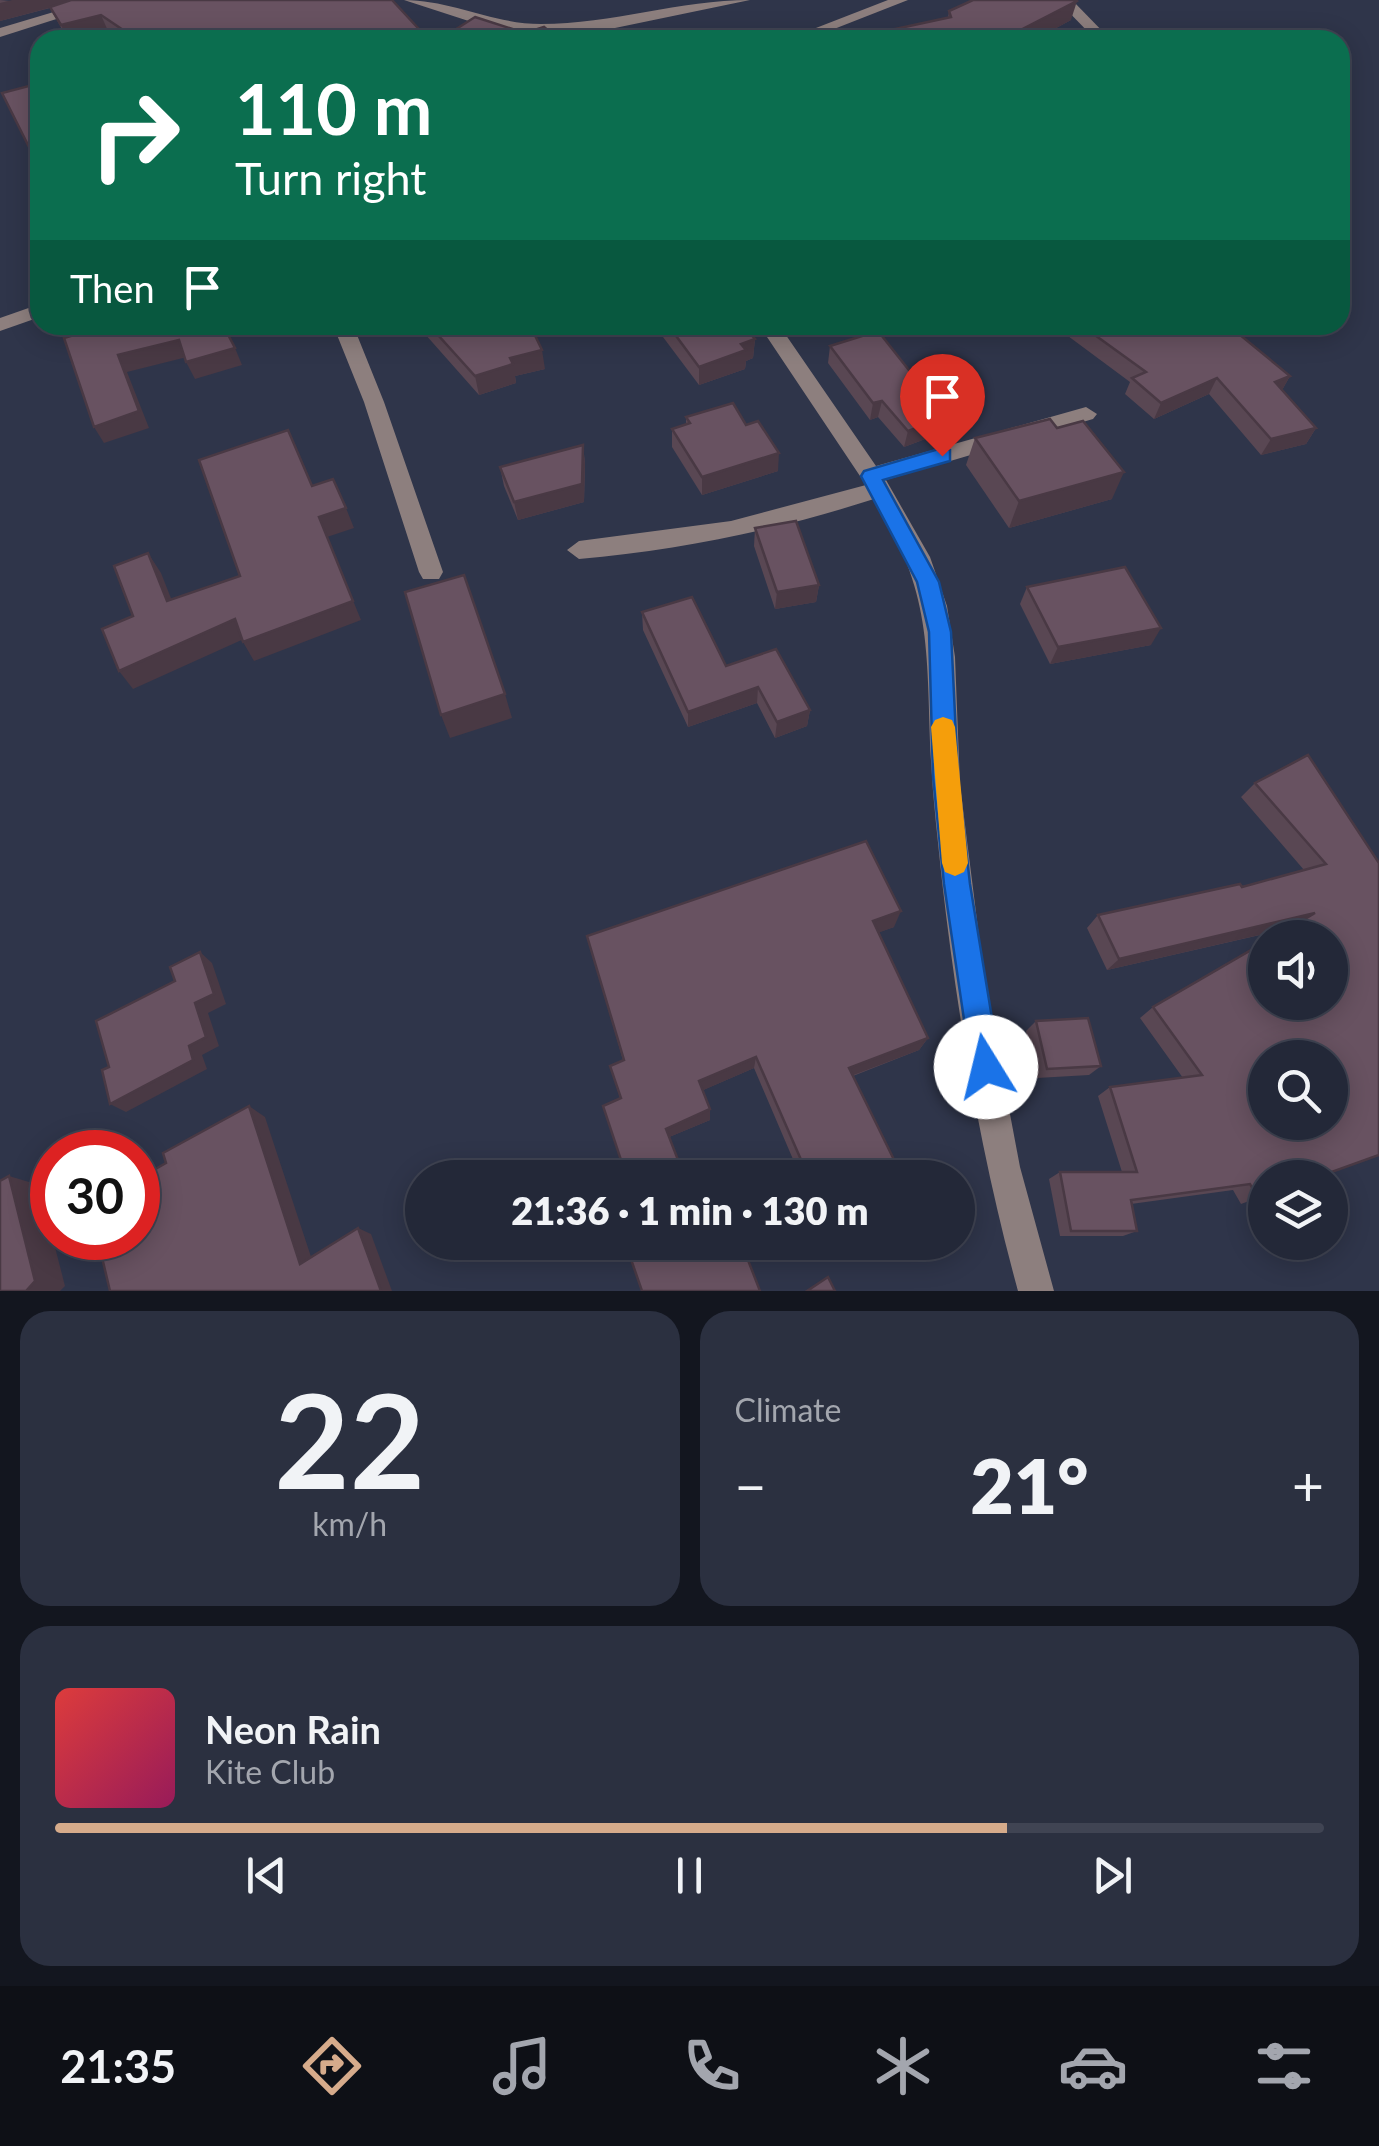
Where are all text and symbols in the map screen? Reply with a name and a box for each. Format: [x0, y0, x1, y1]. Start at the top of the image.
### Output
text: 110 m [235, 66, 432, 150]
icon: right [70, 70, 200, 200]
text: Turn right [235, 151, 426, 205]
icon: arrive [175, 260, 230, 315]
text: Then [70, 265, 155, 311]
pin [900, 354, 985, 457]
icon: arrive [915, 369, 970, 424]
map controls [1248, 920, 1348, 1260]
button: sound [1248, 920, 1348, 1020]
position arrow [934, 1015, 1038, 1119]
button: search [1248, 1040, 1348, 1140]
speed limit sign: 30 [30, 1130, 160, 1260]
button: layers [1248, 1160, 1348, 1260]
text: 21:36 · 1 min · 130 m [511, 1187, 869, 1233]
text: 22 [274, 1361, 425, 1517]
text: Climate [735, 1390, 841, 1429]
text: 21° [970, 1440, 1088, 1530]
text: − [735, 1452, 766, 1518]
text: + [1292, 1452, 1324, 1518]
text: km/h [312, 1504, 387, 1543]
text: Neon Rain [205, 1706, 381, 1752]
text: Kite Club [205, 1752, 335, 1791]
icon: previous [239, 1848, 294, 1903]
icon: pause [662, 1848, 717, 1903]
icon: next [1085, 1848, 1140, 1903]
icon: directions [297, 2031, 367, 2101]
icon: music [487, 2031, 557, 2101]
icon: phone [677, 2031, 747, 2101]
icon: climate [868, 2031, 938, 2101]
icon: car [1058, 2031, 1128, 2101]
icon: filters [1249, 2031, 1319, 2101]
text: 21:35 [60, 2039, 176, 2093]

